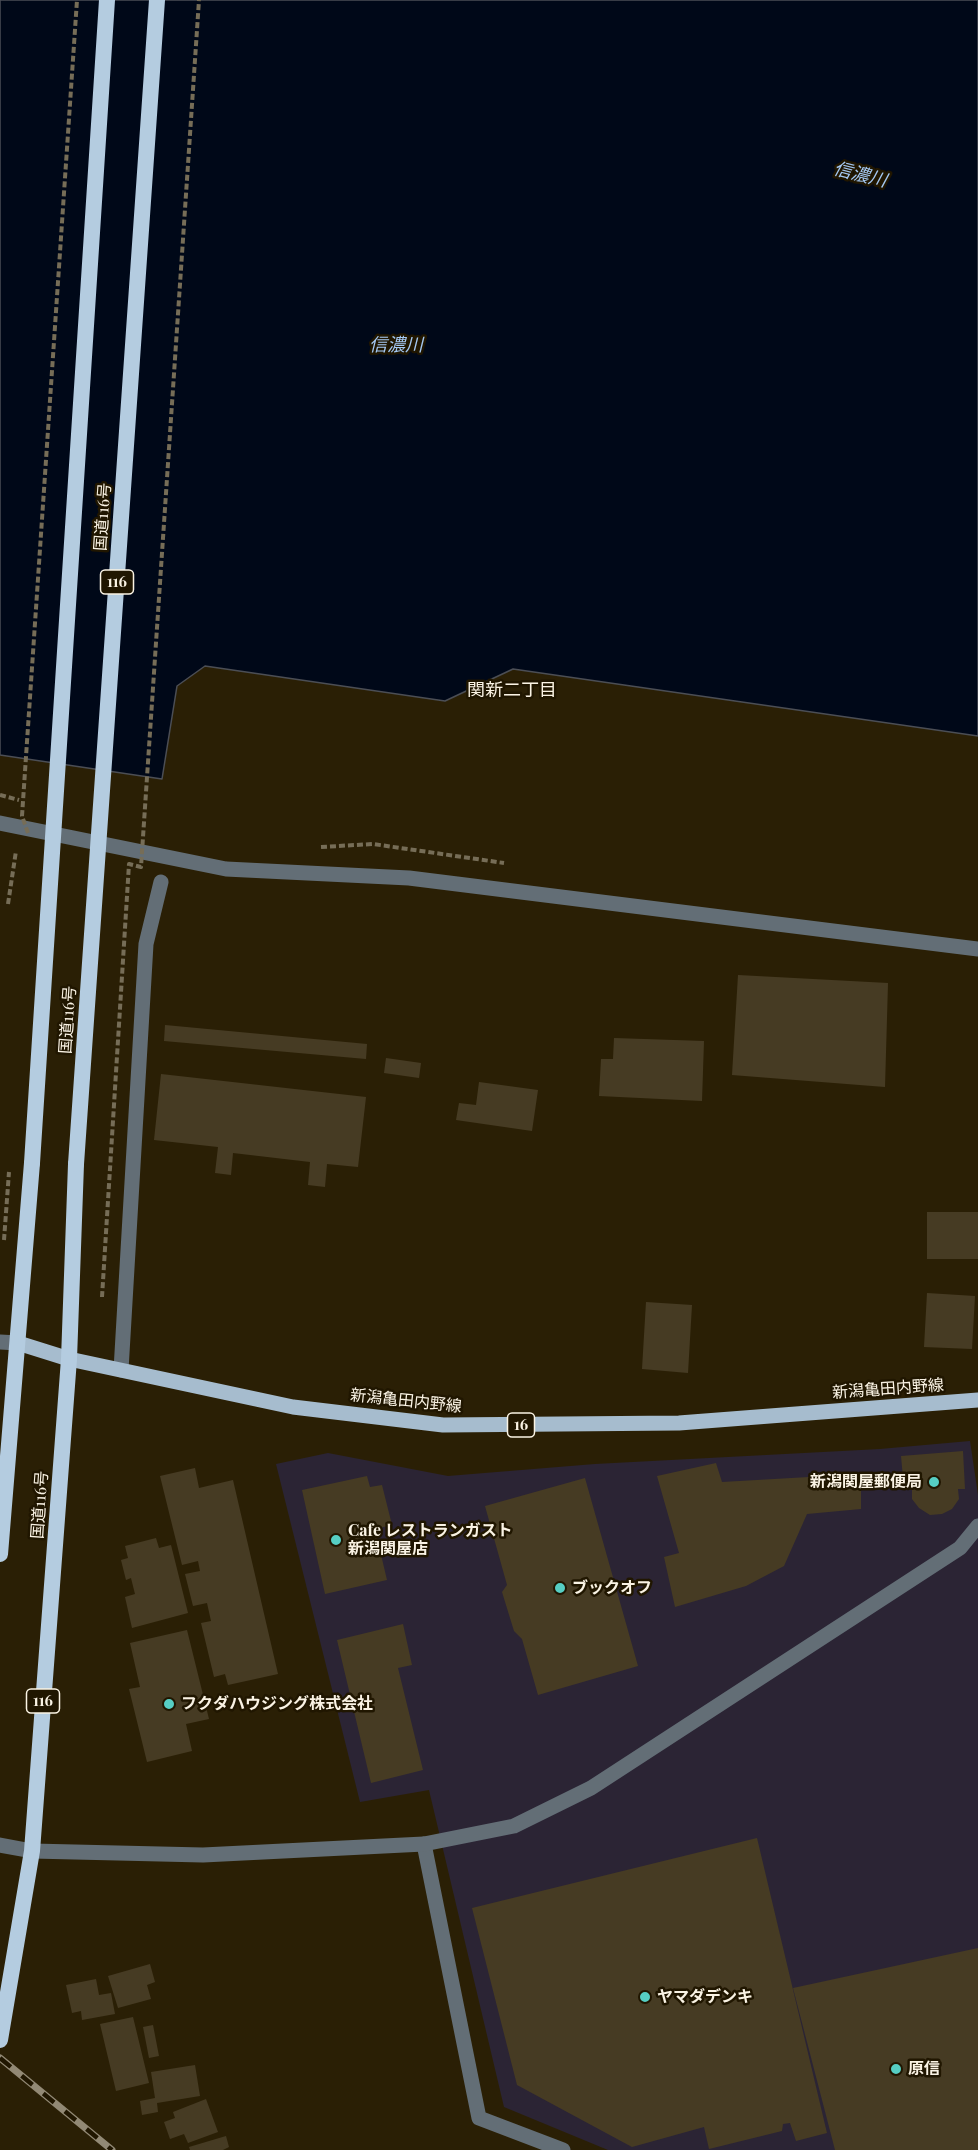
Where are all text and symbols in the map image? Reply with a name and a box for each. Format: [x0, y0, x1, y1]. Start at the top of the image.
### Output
water label: 信濃川 [831, 158, 889, 192]
water label: 信濃川 [369, 334, 423, 356]
street label: 国道116号 [91, 482, 115, 552]
road number: 116 [100, 570, 134, 594]
district label: 関新二丁目 [467, 679, 557, 701]
street label: 国道116号 [56, 985, 80, 1055]
street label: 新潟亀田内野線 [831, 1376, 945, 1402]
street label: 新潟亀田内野線 [349, 1386, 463, 1416]
road number: 16 [508, 1413, 534, 1437]
street label: 国道116号 [28, 1470, 52, 1540]
place label: 新潟関屋郵便局 [810, 1472, 922, 1492]
marker: 新潟関屋郵便局 [927, 1475, 941, 1489]
place label: Cafe レストランガスト 新潟関屋店 [348, 1521, 513, 1559]
marker: Cafe レストランガスト 新潟関屋店 [329, 1533, 343, 1547]
place label: ブックオフ [572, 1578, 652, 1598]
marker: ブックオフ [553, 1581, 567, 1595]
road number: 116 [26, 1689, 60, 1713]
place label: フクダハウジング株式会社 [181, 1694, 373, 1714]
marker: フクダハウジング株式会社 [162, 1697, 176, 1711]
place label: ヤマダデンキ [657, 1987, 753, 2007]
marker: ヤマダデンキ [638, 1990, 652, 2004]
place label: 原信 [908, 2059, 940, 2079]
marker: 原信 [889, 2062, 903, 2076]

